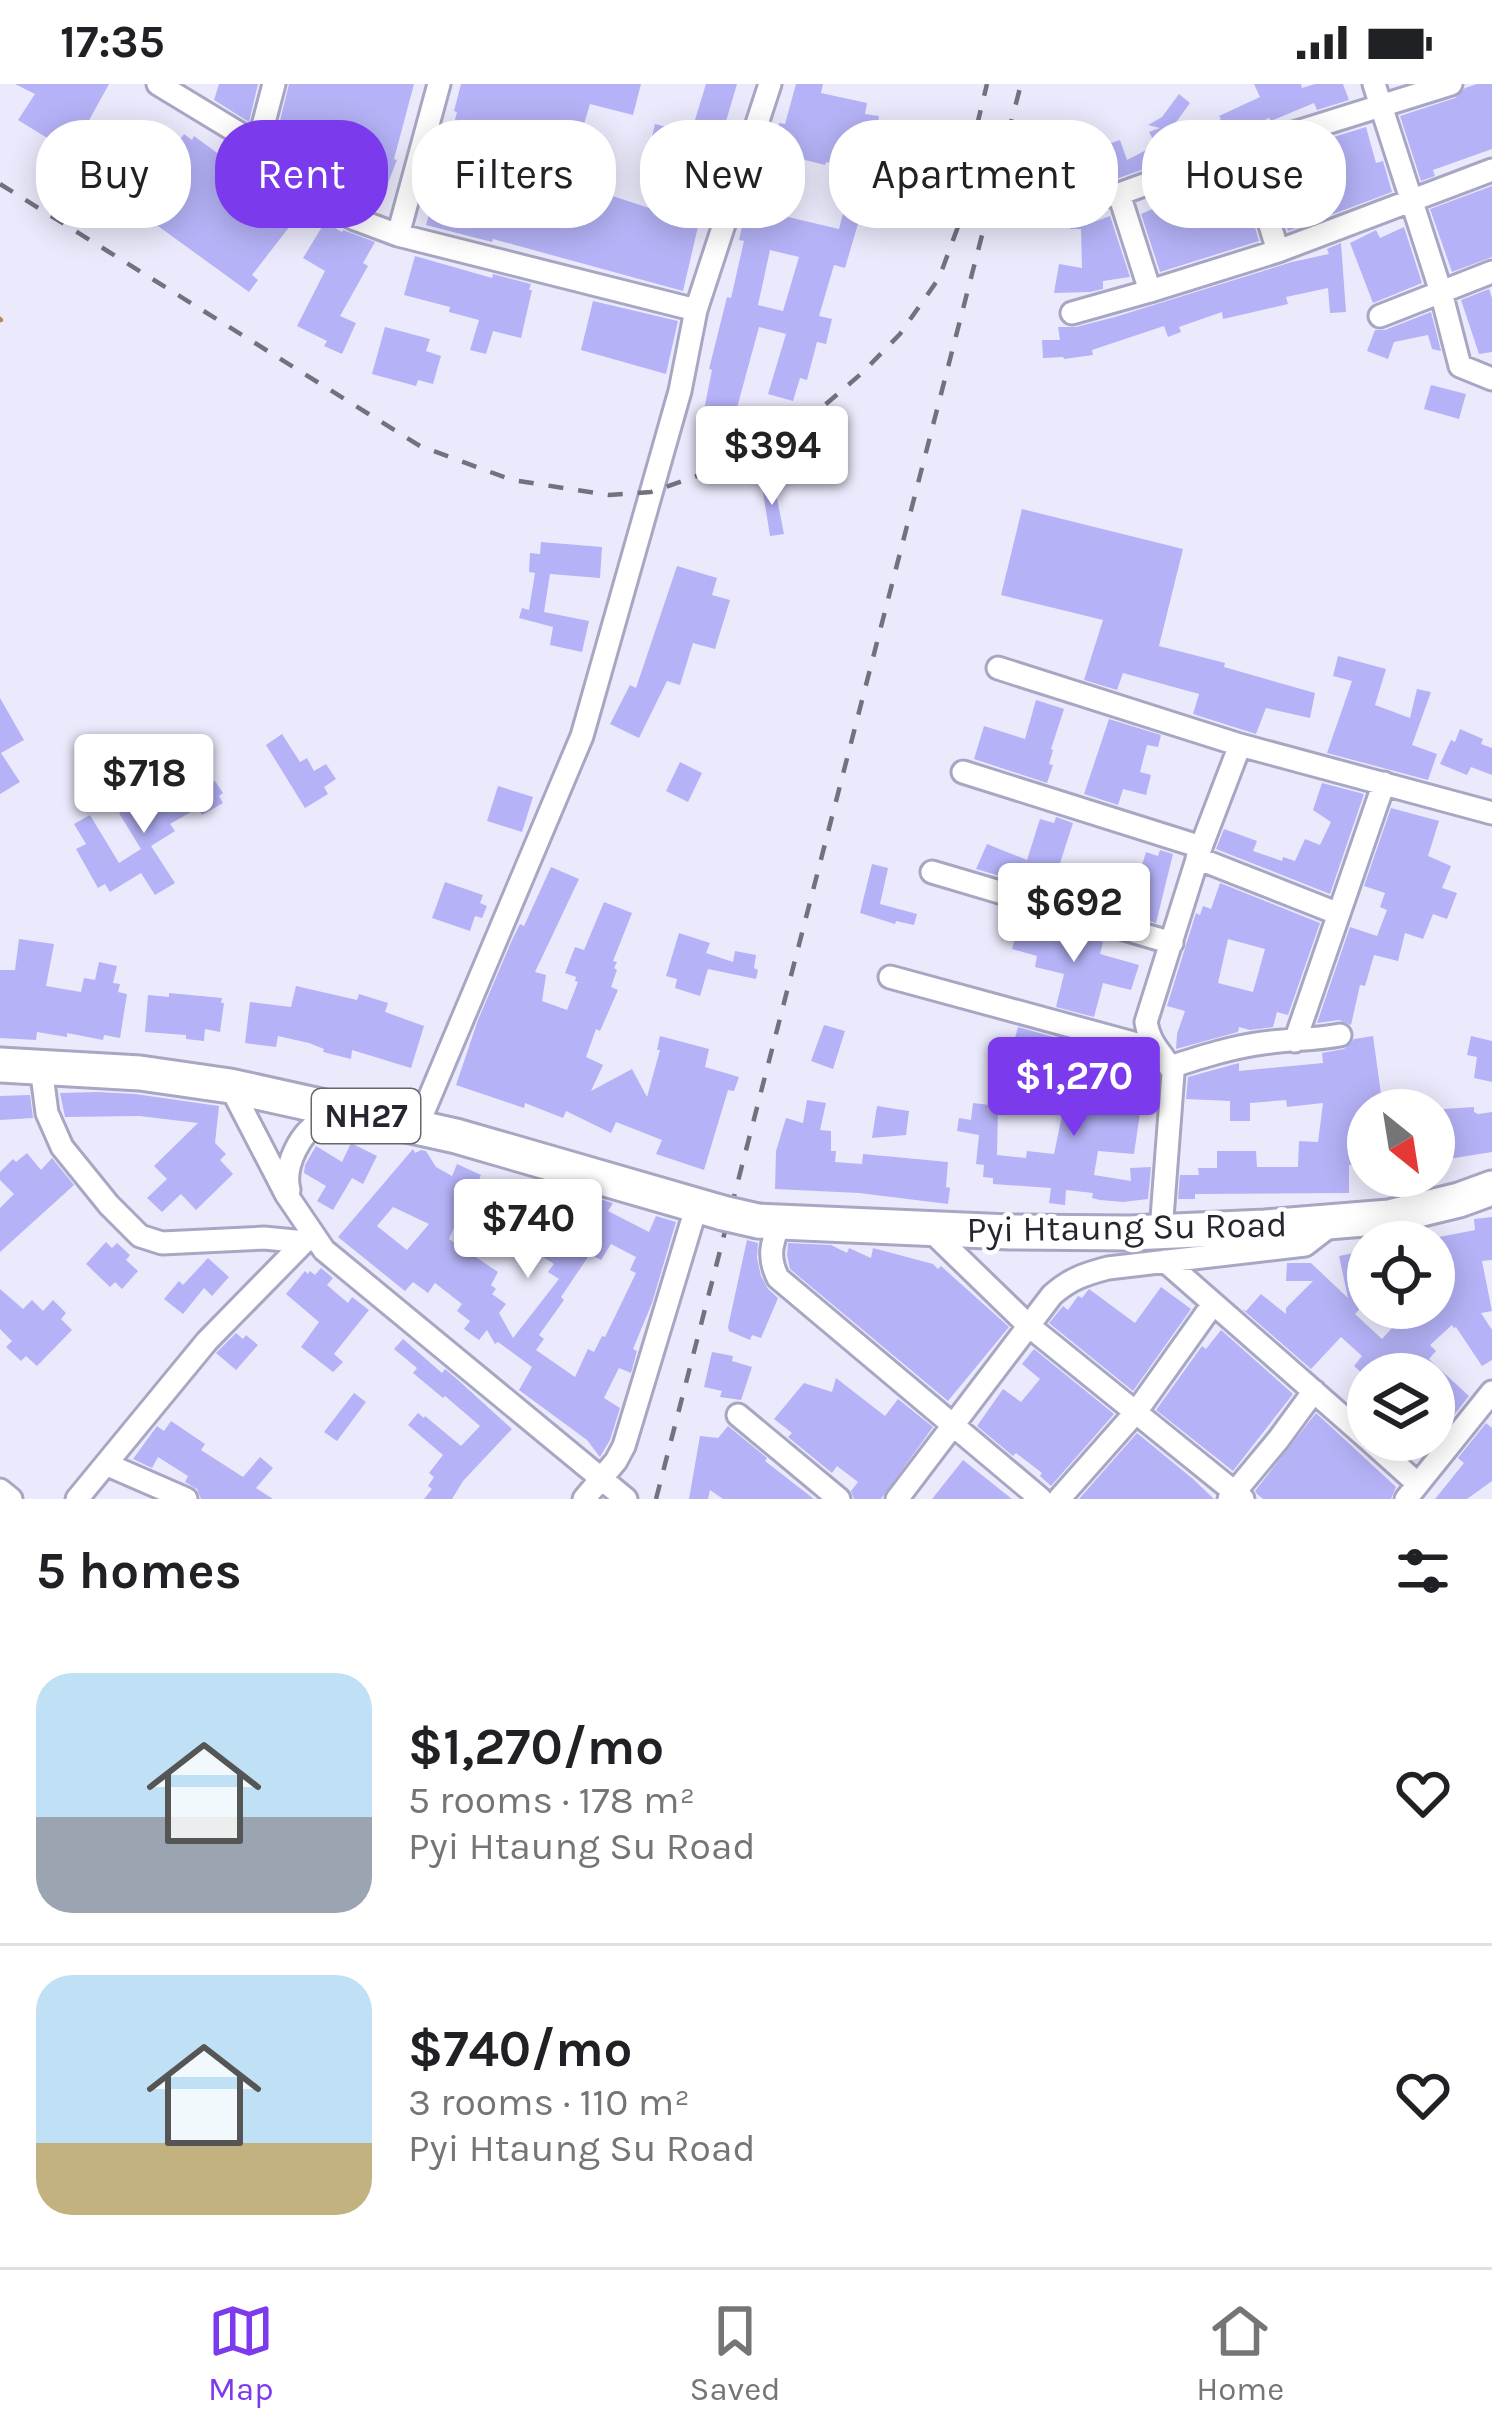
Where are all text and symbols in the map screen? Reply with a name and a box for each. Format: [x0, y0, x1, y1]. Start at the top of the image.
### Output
text: 17:35 [60, 16, 165, 68]
chip: Buy [36, 120, 191, 228]
chip: Rent [215, 120, 388, 228]
chip: Filters [412, 120, 616, 228]
chip: New [640, 120, 805, 228]
chip: Apartment [829, 120, 1118, 228]
chip: House [1142, 120, 1346, 228]
pin: $394 [701, 406, 843, 508]
text: $394 [723, 422, 821, 468]
pin: $718 [73, 734, 215, 836]
text: $718 [101, 750, 187, 796]
pin: $692 [1003, 863, 1145, 965]
text: $692 [1025, 879, 1123, 925]
pin: $1,270 [976, 1037, 1172, 1139]
text: $1,270 [1015, 1053, 1133, 1099]
road number: NH27 [312, 1089, 420, 1143]
north arrow [1347, 1089, 1455, 1197]
map controls [1347, 1089, 1455, 1461]
pin: $740 [457, 1179, 599, 1281]
text: $740 [481, 1195, 575, 1241]
street label: Pyi Htaung Su Road [966, 1203, 1288, 1251]
button: locate [1347, 1221, 1455, 1329]
button: layers [1347, 1353, 1455, 1461]
icon: filters [1390, 1538, 1456, 1604]
text: 5 homes [36, 1541, 242, 1601]
text: $1,270/mo [408, 1717, 664, 1777]
icon: home [132, 1721, 276, 1865]
icon: heart [1390, 1760, 1456, 1826]
text: 5 rooms · 178 m² [408, 1777, 695, 1823]
text: Pyi Htaung Su Road [408, 1823, 756, 1869]
text: $740/mo [408, 2019, 632, 2079]
icon: home [132, 2023, 276, 2167]
icon: heart [1390, 2062, 1456, 2128]
text: 3 rooms · 110 m² [408, 2079, 690, 2125]
text: Pyi Htaung Su Road [408, 2125, 756, 2171]
tab: Map [208, 2298, 274, 2408]
tab: Saved [689, 2298, 781, 2408]
tab: Home [1196, 2298, 1284, 2408]

